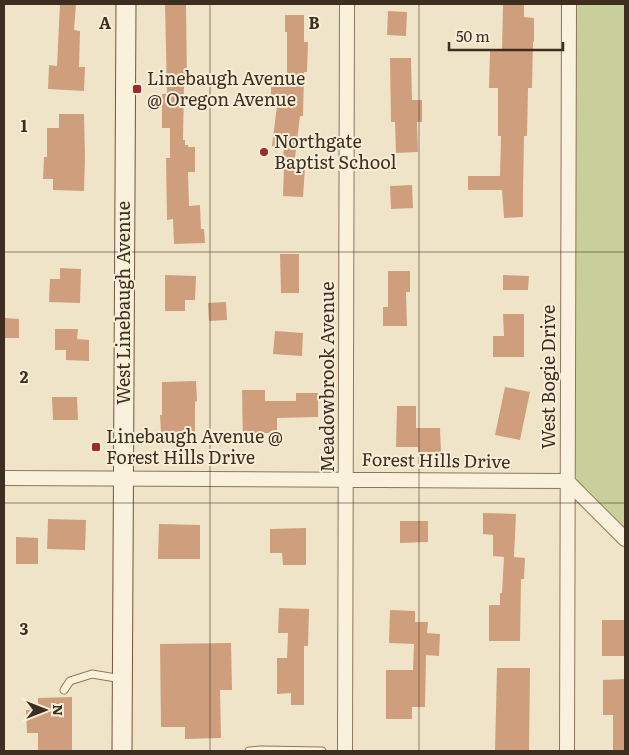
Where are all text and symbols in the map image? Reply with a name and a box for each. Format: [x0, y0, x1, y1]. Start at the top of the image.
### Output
text: A [99, 10, 111, 34]
text: B [308, 10, 320, 34]
scale bar [449, 20, 563, 52]
text: 50 m [456, 24, 490, 47]
place label: Linebaugh Avenue @ Oregon Avenue [147, 64, 305, 112]
marker: Linebaugh Avenue @ Oregon Avenue [131, 83, 143, 95]
text: 1 [21, 113, 28, 137]
place label: Northgate Baptist School [274, 127, 397, 175]
marker: Northgate Baptist School [258, 146, 270, 158]
street label: West Linebaugh Avenue [109, 201, 136, 405]
street label: Meadowbrook Avenue [313, 282, 340, 472]
street label: West Bogie Drive [534, 305, 561, 449]
text: 2 [20, 364, 29, 388]
place label: Linebaugh Avenue @ Forest Hills Drive [106, 422, 283, 470]
marker: Linebaugh Avenue @ Forest Hills Drive [90, 441, 102, 453]
street label: Forest Hills Drive [361, 445, 511, 474]
text: 3 [20, 616, 29, 640]
north arrow [20, 685, 70, 735]
text: N [49, 704, 69, 716]

